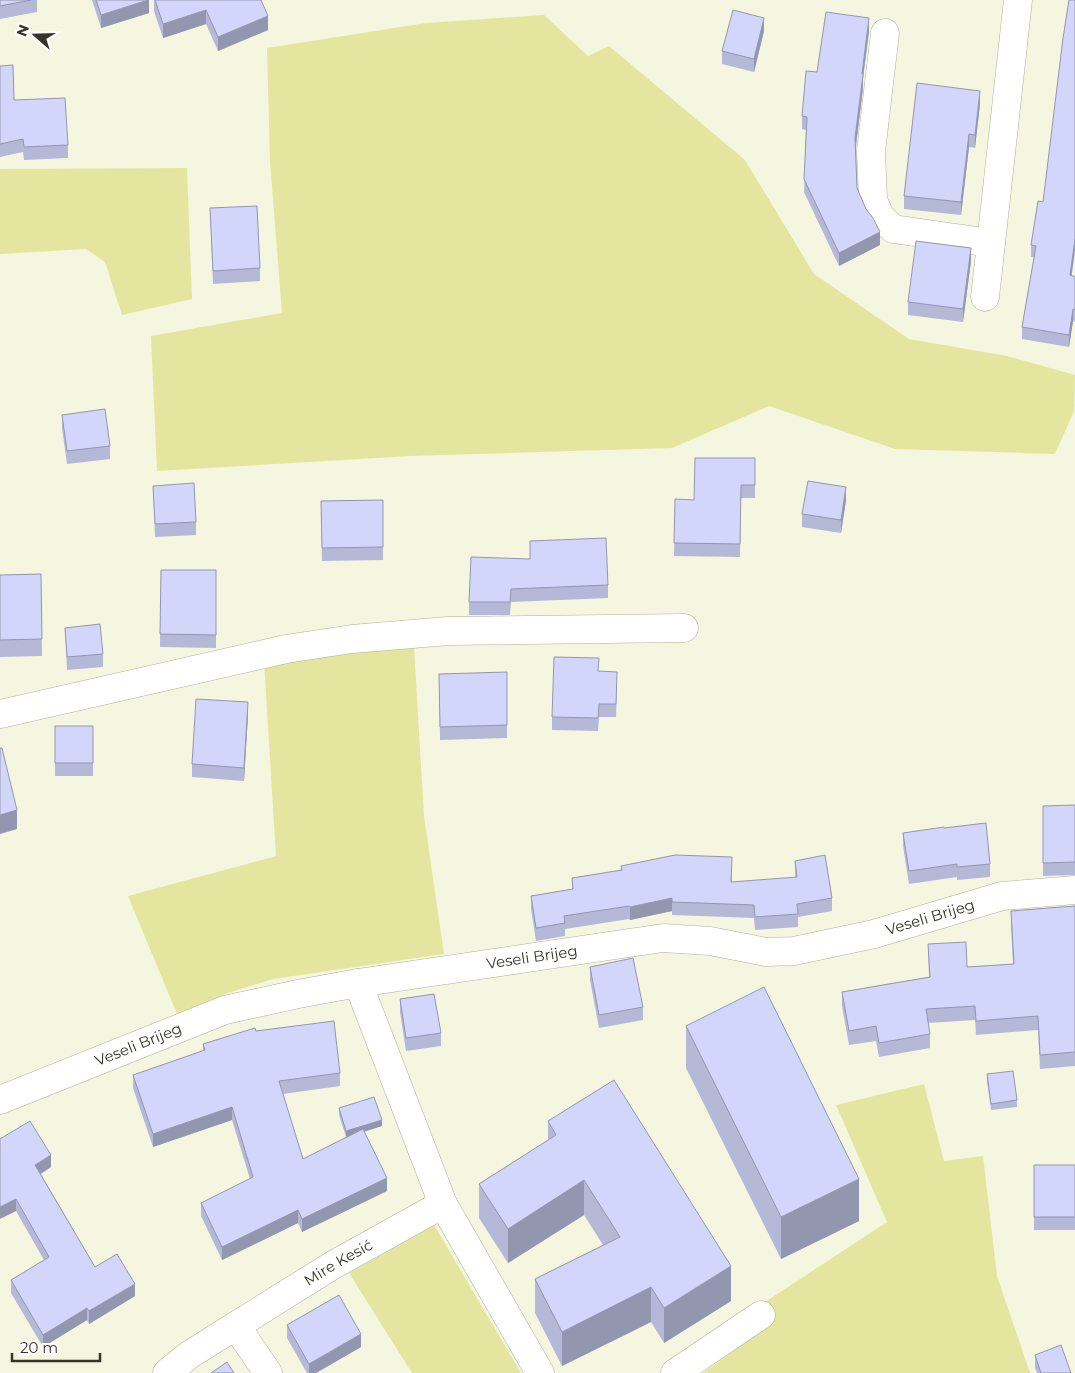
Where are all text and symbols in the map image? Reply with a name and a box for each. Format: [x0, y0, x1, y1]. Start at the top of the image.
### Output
north arrow [10, 10, 60, 60]
text: N [12, 22, 33, 39]
street label: Veseli Brijeg [883, 895, 977, 939]
street label: Veseli Brijeg [485, 941, 579, 973]
street label: Veseli Brijeg [92, 1018, 184, 1070]
street label: Mire Kesić [300, 1235, 376, 1290]
scale bar [12, 1330, 100, 1362]
text: 20 m [20, 1338, 58, 1357]

